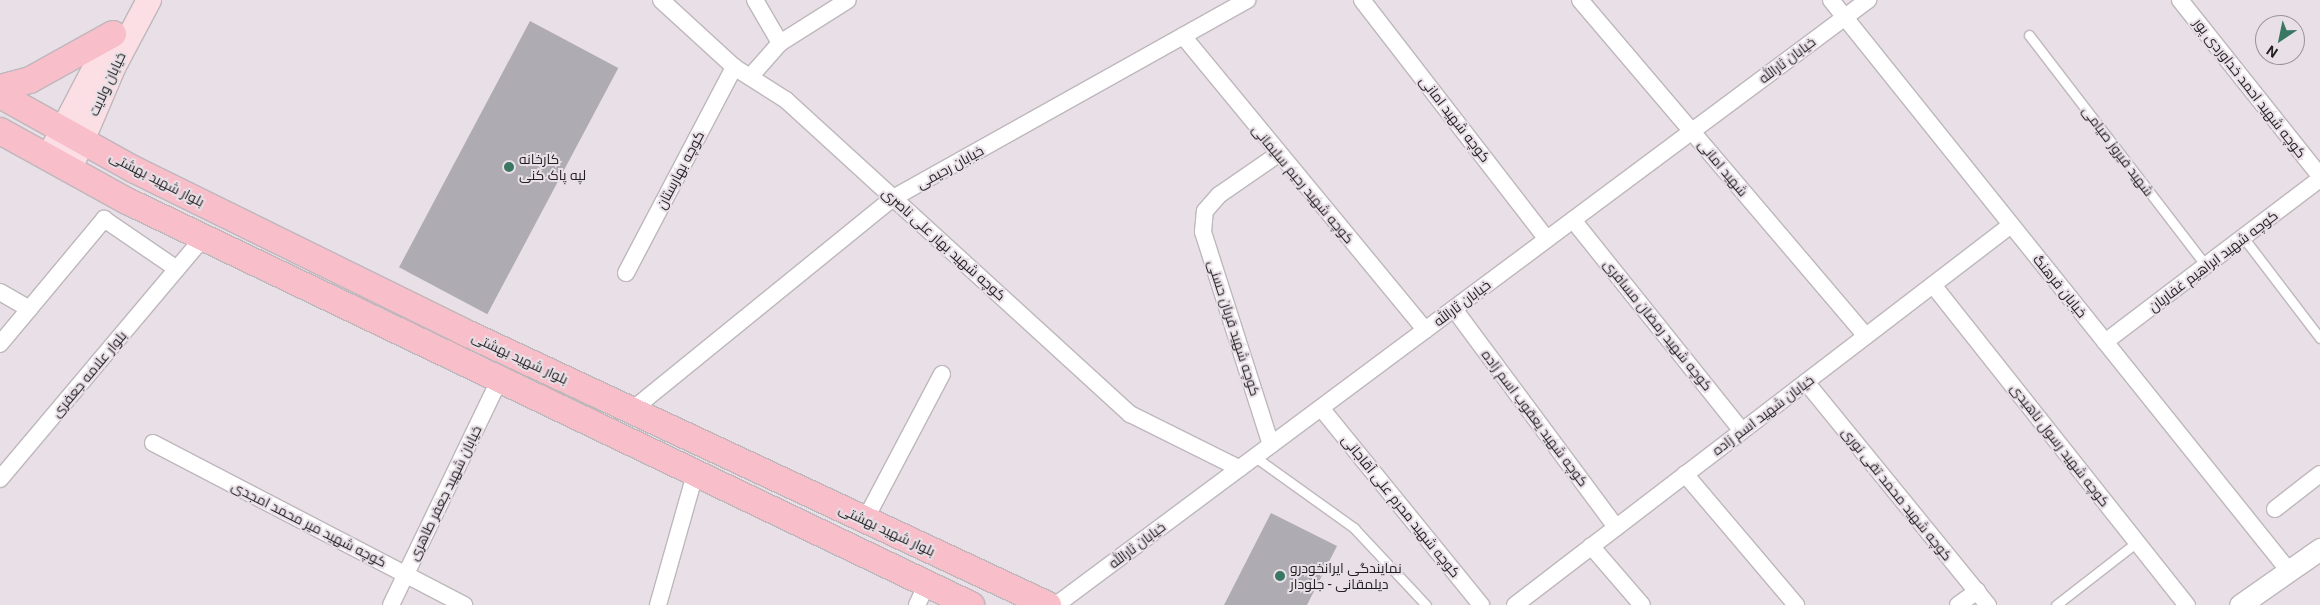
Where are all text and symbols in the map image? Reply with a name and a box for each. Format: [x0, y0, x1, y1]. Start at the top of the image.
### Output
street label: کوچه شهید احمد خداوردی پور [2190, 15, 2310, 161]
north arrow [2255, 15, 2305, 65]
street label: خیابان ثارالله [1755, 33, 1819, 87]
text: N [2264, 42, 2281, 61]
street label: خیابان ولایت [85, 49, 129, 119]
street label: کوچه شهید امانی [1416, 72, 1494, 166]
street label: شهید فیروز صیامی [2079, 103, 2157, 199]
street label: کوچه شهید رحیم سلیمانی [1248, 121, 1358, 247]
street label: کوچه بهارستان [652, 128, 708, 212]
street label: شهید امانی [1694, 136, 1752, 200]
street label: خیابان رحیمی [914, 142, 986, 192]
street label: بلوار شهید بهشتی [107, 148, 207, 210]
place label: کارخانه لپه پاک کنی [519, 151, 586, 184]
marker: کارخانه لپه پاک کنی [503, 161, 515, 173]
street label: کوچه شهید بهار علی ناصری [879, 184, 1009, 304]
street label: کوچه شهید ابراهیم غفاریان [2145, 207, 2281, 315]
street label: خیابان فرهنگ [2030, 251, 2090, 321]
street label: کوچه شهید رمضان مسافری [1600, 256, 1716, 394]
street label: کوچه شهید قربان حسنی [1204, 258, 1264, 398]
street label: خیابان ثارالله [1430, 276, 1494, 330]
street label: بلوار علامه جعفری [48, 327, 130, 421]
street label: بلوار شهید بهشتی [469, 328, 571, 388]
street label: کوچه شهید یعقوب اسم زاده [1478, 346, 1592, 490]
street label: خیابان شهید اسم زاده [1709, 371, 1817, 459]
street label: کوچه شهید رسول ناهیدی [2007, 380, 2113, 510]
street label: خیابان شهید جعفر طاهری [405, 423, 485, 563]
street label: کوچه شهید محمد تقی نوری [1838, 424, 1956, 564]
street label: کوچه شهید محرم علی آقاجانی [1338, 431, 1464, 581]
street label: کوچه شهید میر محمد امجدی [229, 477, 389, 571]
street label: بلوار شهید بهشتی [836, 500, 938, 560]
street label: خیابان ثارالله [1105, 518, 1169, 572]
place label: نمایندگی ایرانخودرو دیلمقانی - جلودار [1290, 560, 1402, 592]
marker: نمایندگی ایرانخودرو دیلمقانی - جلودار [1274, 570, 1286, 582]

